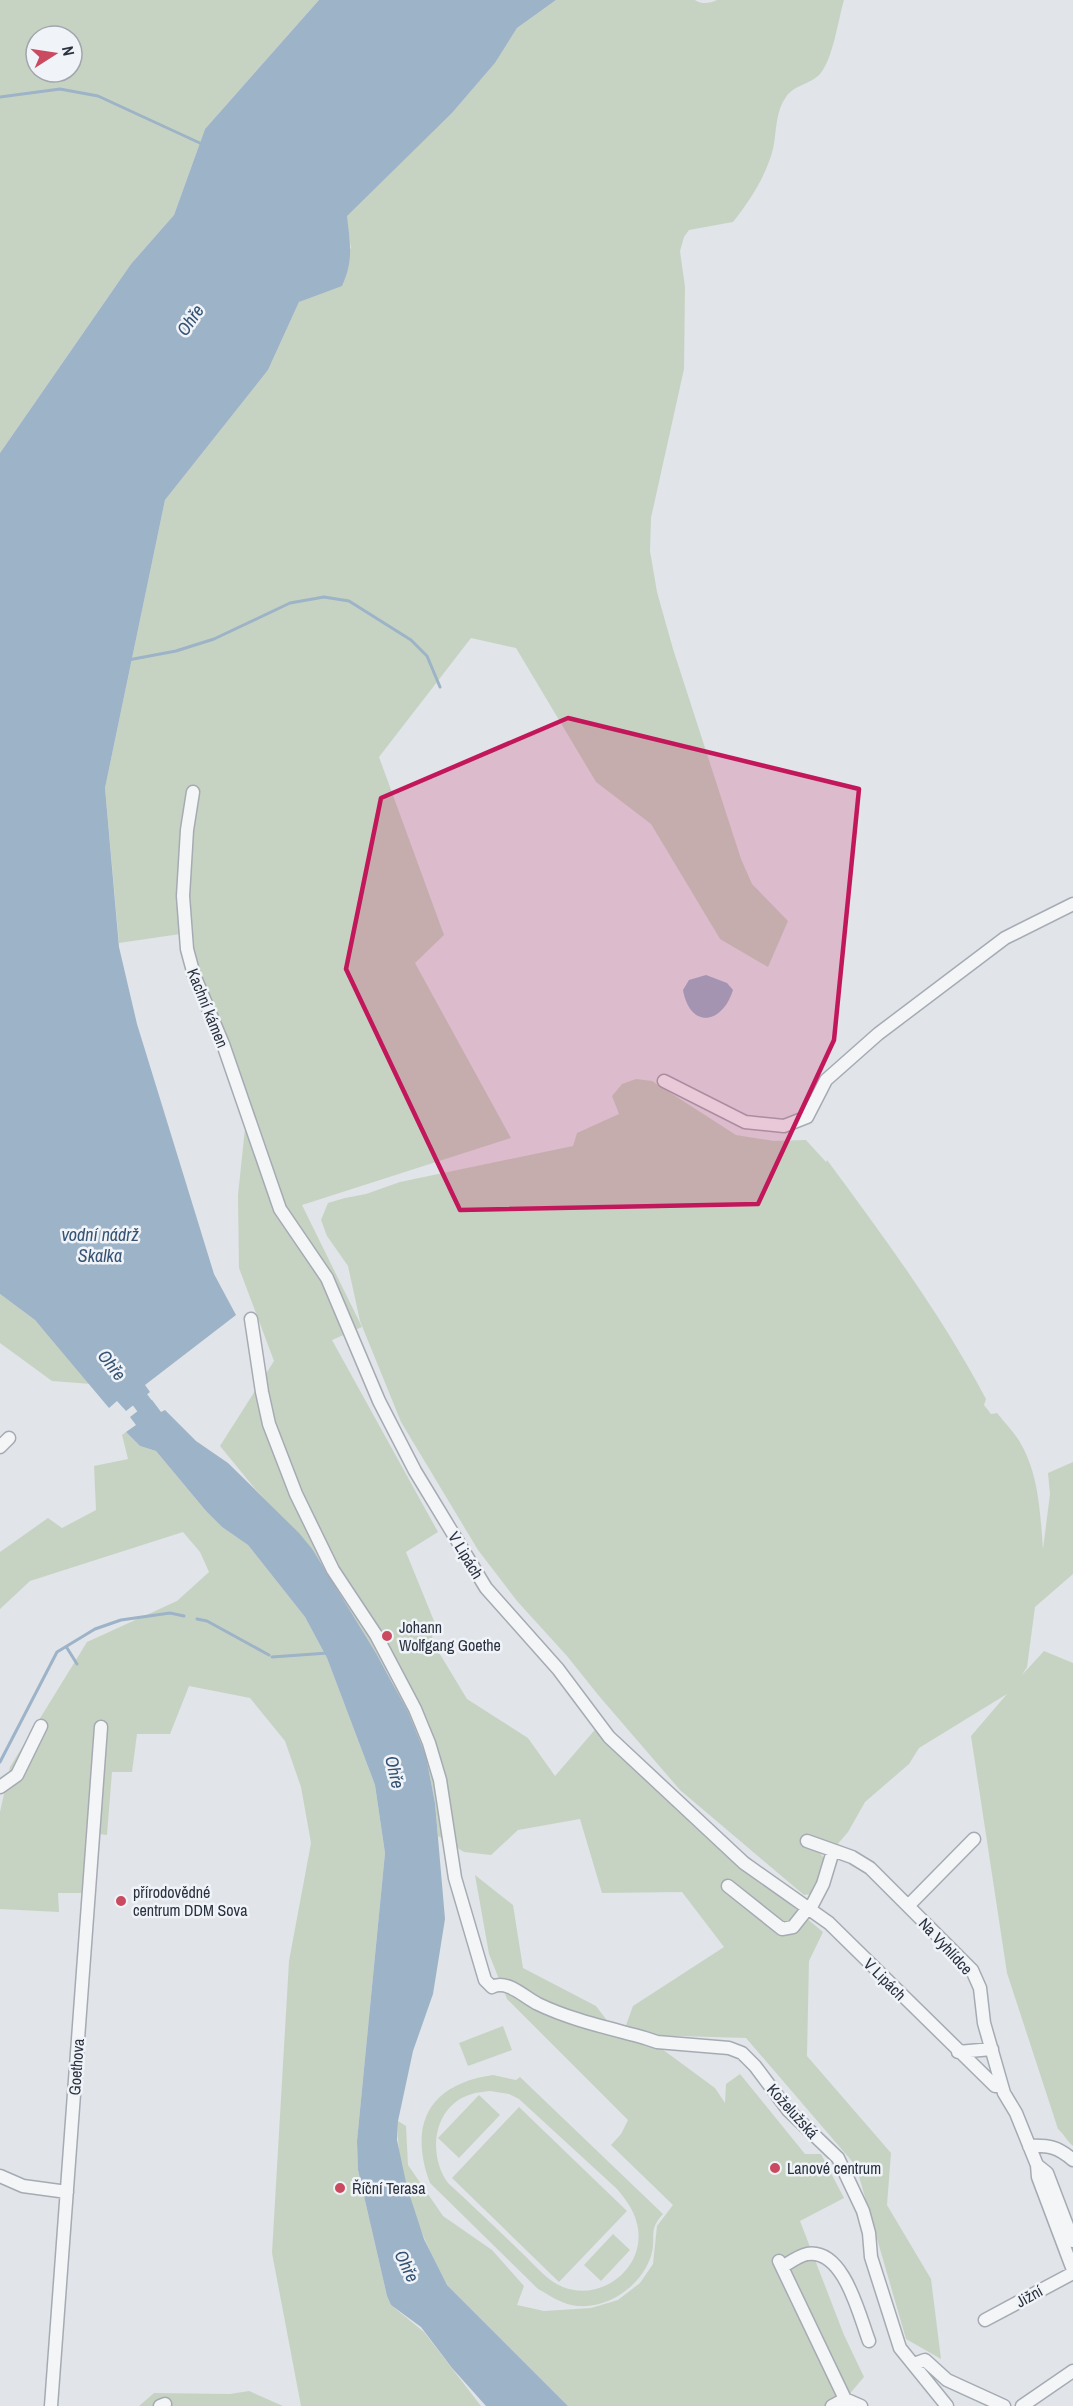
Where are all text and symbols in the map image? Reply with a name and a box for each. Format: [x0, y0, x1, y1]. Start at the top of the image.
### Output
north arrow [24, 24, 84, 84]
text: N [57, 44, 80, 58]
water label: Ohře [170, 299, 210, 341]
street label: Kachní kámen [182, 965, 234, 1051]
water label: vodní nádrž Skalka [61, 1222, 139, 1268]
water label: Ohře [92, 1344, 132, 1386]
street label: V Lipách [443, 1527, 489, 1583]
place label: Johann Wolfgang Goethe [399, 1616, 501, 1656]
marker: Johann Wolfgang Goethe [380, 1629, 394, 1643]
water label: Ohře [379, 1753, 411, 1791]
place label: přírodovědné centrum DDM Sova [133, 1881, 248, 1921]
marker: přírodovědné centrum DDM Sova [114, 1894, 128, 1908]
street label: Na Vyhlídce [914, 1913, 978, 1979]
street label: V Lipách [859, 1953, 911, 2005]
street label: Goethova [63, 2037, 89, 2096]
street label: Koželužská [762, 2079, 824, 2144]
place label: Lanové centrum [787, 2157, 881, 2179]
marker: Lanové centrum [768, 2161, 782, 2175]
place label: Říční Terasa [352, 2177, 426, 2199]
marker: Říční Terasa [333, 2181, 347, 2195]
water label: Ohře [389, 2246, 425, 2286]
street label: Jižní [1012, 2279, 1047, 2312]

